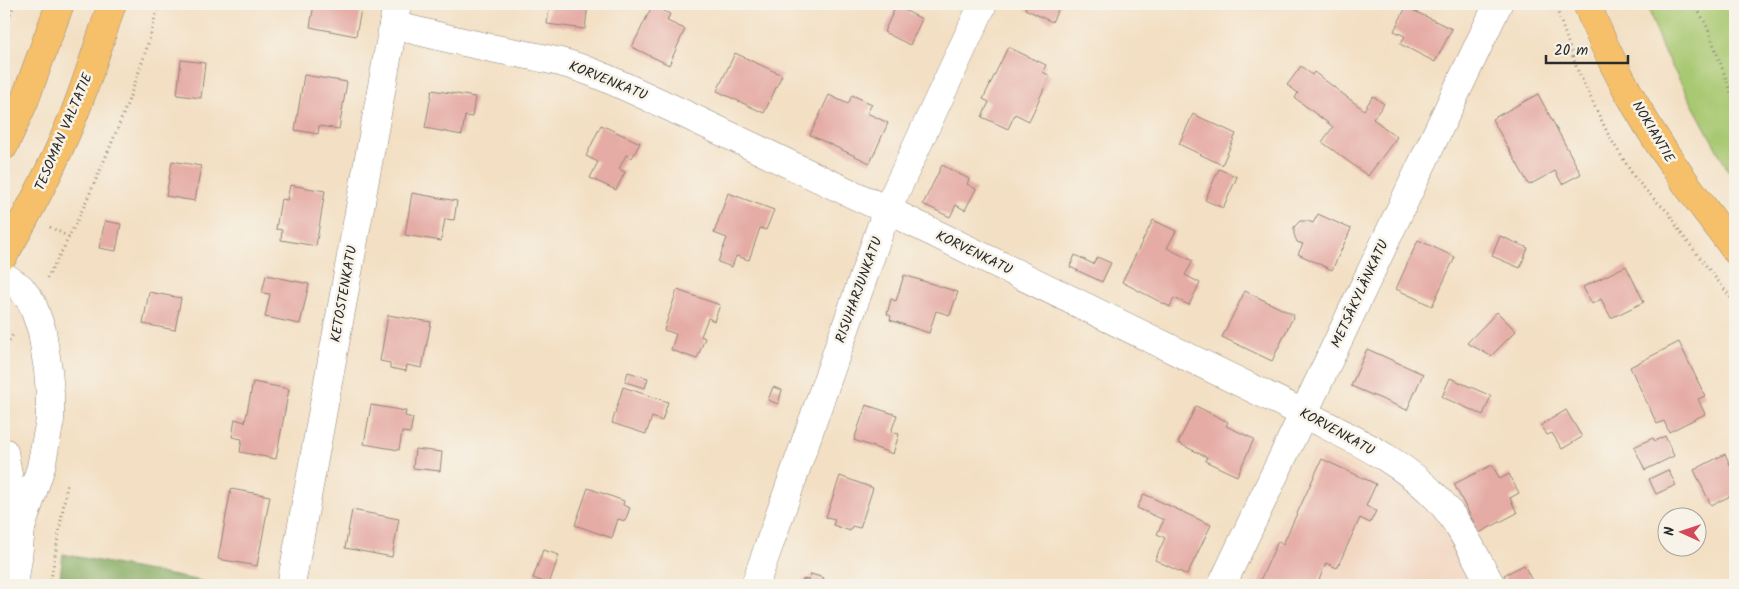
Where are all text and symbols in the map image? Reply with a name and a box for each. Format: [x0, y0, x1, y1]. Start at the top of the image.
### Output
scale bar [1546, 32, 1629, 64]
text: 20 m [1554, 39, 1588, 63]
street label: KORVENKATU [565, 55, 651, 107]
street label: TESOMAN VALTATIE [29, 69, 99, 194]
street label: NOKIANTIE [1626, 97, 1681, 168]
street label: KORVENKATU [932, 225, 1016, 281]
street label: RISUHARJUNKATU [830, 234, 888, 346]
street label: METSÄKYLÄNKATU [1325, 236, 1395, 352]
street label: KETOSTENKATU [325, 244, 363, 344]
street label: KORVENKATU [1295, 402, 1379, 462]
north arrow [1656, 506, 1706, 556]
text: N [1659, 526, 1681, 536]

